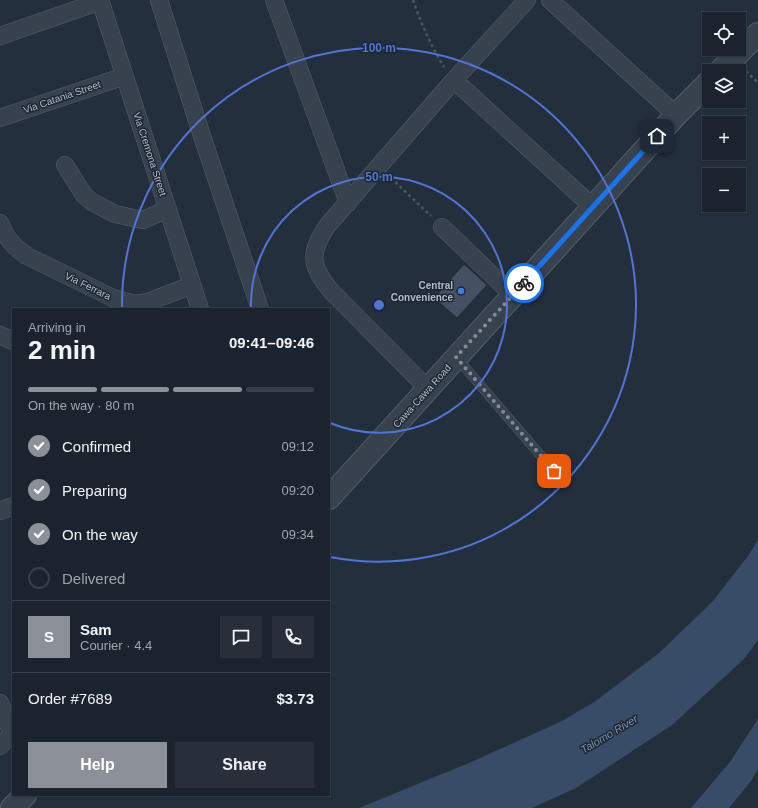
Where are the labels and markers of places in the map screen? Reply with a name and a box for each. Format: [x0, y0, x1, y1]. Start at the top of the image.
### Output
pin [640, 119, 674, 153]
place label: Central Convenience [391, 280, 453, 303]
marker: Central Convenience [456, 286, 466, 296]
centre of rings [372, 298, 386, 312]
pin [537, 454, 571, 488]

